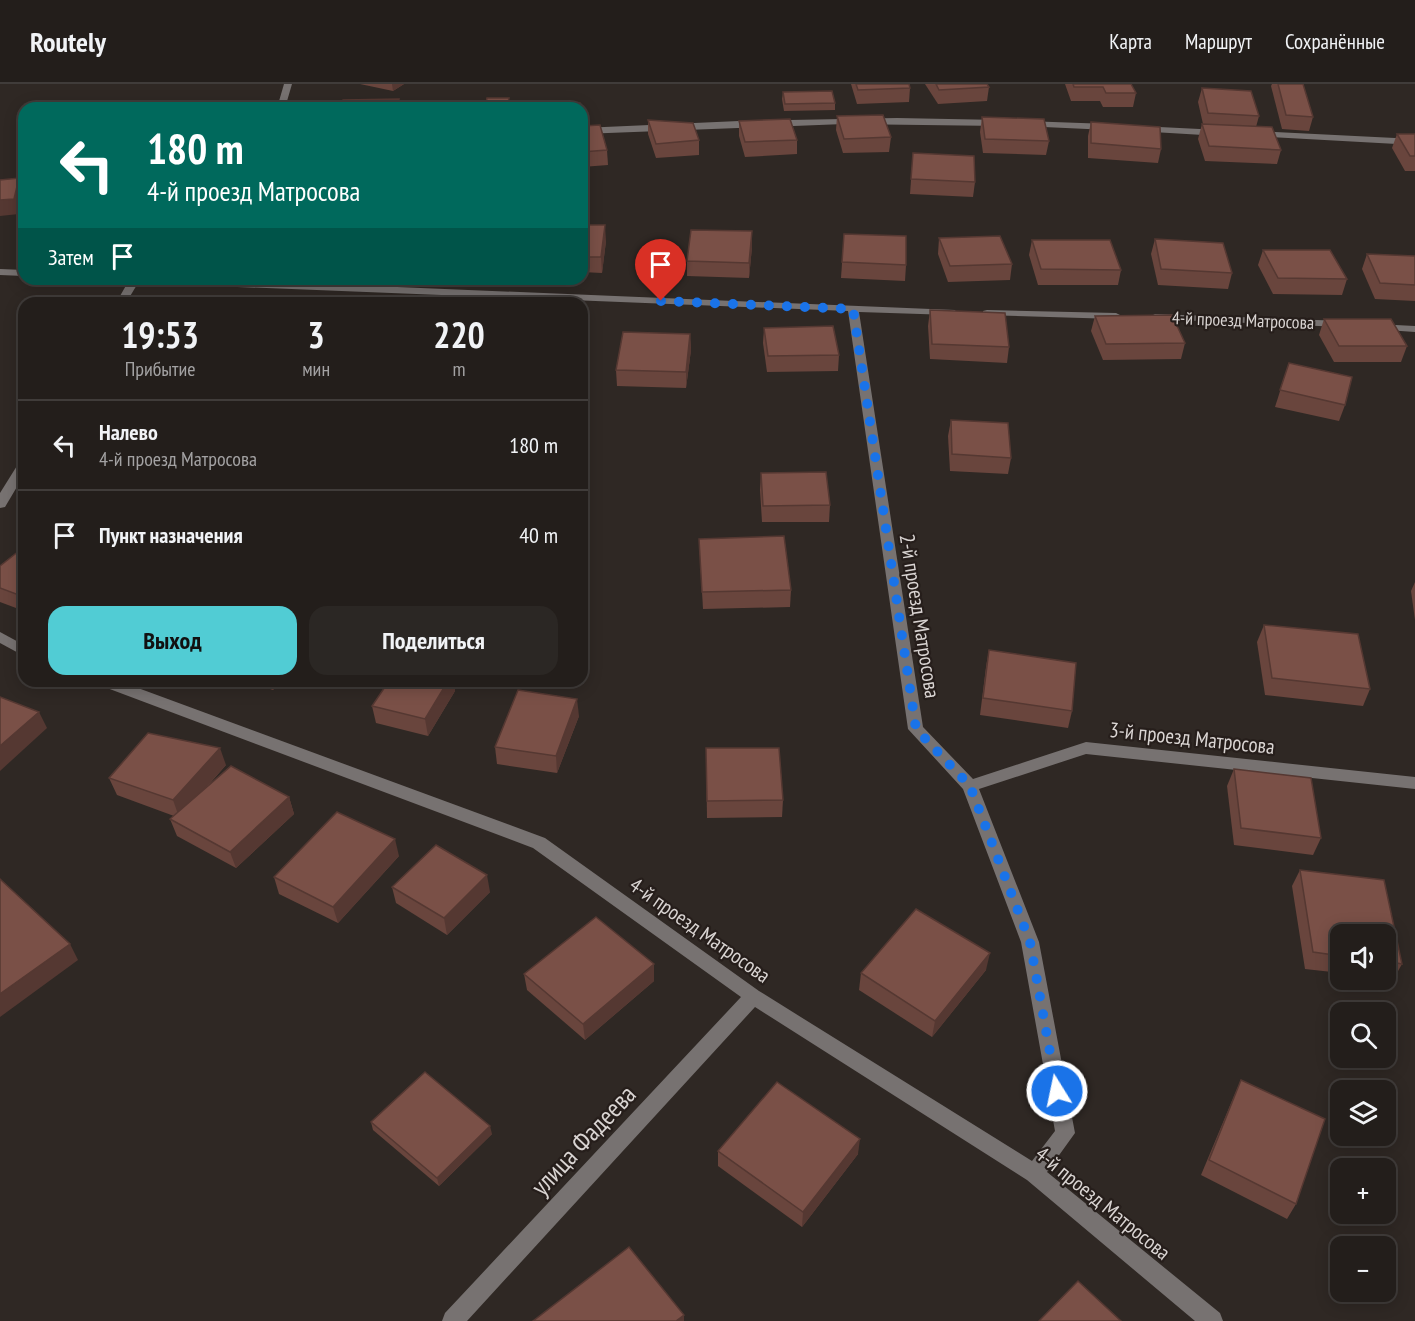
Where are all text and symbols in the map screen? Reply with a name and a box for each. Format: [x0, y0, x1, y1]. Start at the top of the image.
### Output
text: Routely [30, 23, 106, 60]
text: Карта [1109, 28, 1152, 55]
text: Маршрут [1185, 28, 1252, 55]
text: Сохранённые [1285, 28, 1385, 55]
text: 180 m [147, 121, 244, 176]
icon: left [48, 126, 126, 204]
text: 4-й проезд Матросова [147, 174, 360, 208]
pin [635, 239, 686, 301]
icon: arrive [106, 240, 139, 273]
text: Затем [48, 243, 94, 271]
icon: arrive [644, 248, 677, 281]
street label: 4-й проезд Матросова [1172, 306, 1314, 334]
text: 19:53 [121, 311, 199, 358]
text: 3 [308, 311, 325, 358]
text: 220 [433, 311, 485, 358]
text: Прибытие [125, 356, 196, 382]
text: мин [302, 356, 330, 382]
text: m [453, 356, 466, 382]
text: Налево [99, 418, 158, 446]
icon: left [48, 429, 81, 462]
text: 180 m [509, 431, 558, 459]
text: 4-й проезд Матросова [99, 446, 257, 472]
icon: arrive [48, 519, 81, 552]
text: Пункт назначения [99, 521, 243, 549]
text: 40 m [519, 521, 558, 549]
street label: 2-й проезд Матросова [894, 532, 946, 700]
button: Выход [48, 606, 297, 675]
button: Поделиться [309, 606, 558, 675]
street label: 3-й проезд Матросова [1108, 716, 1276, 760]
street label: 4-й проезд Матросова [624, 871, 776, 989]
map controls [1330, 924, 1396, 1302]
button: sound [1330, 924, 1396, 990]
button: search [1330, 1002, 1396, 1068]
position arrow [1025, 1059, 1089, 1123]
street label: улица Фадеева [523, 1078, 643, 1202]
button: layers [1330, 1080, 1396, 1146]
street label: 4-й проезд Матросова [1030, 1140, 1176, 1266]
button: + [1330, 1158, 1396, 1224]
button: − [1330, 1236, 1396, 1302]

